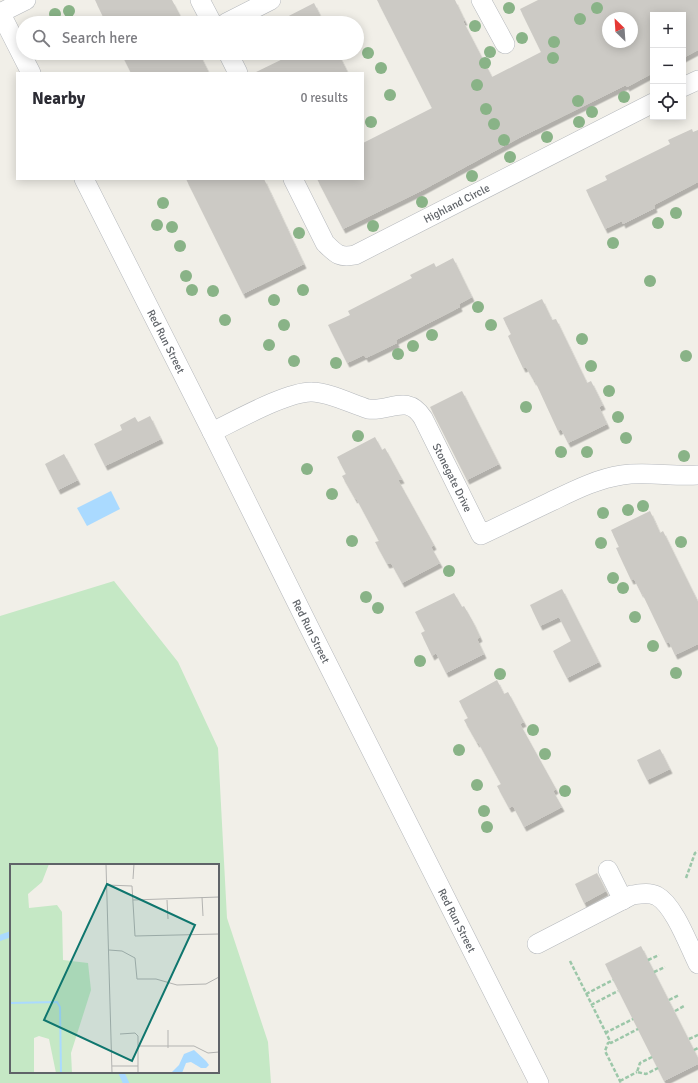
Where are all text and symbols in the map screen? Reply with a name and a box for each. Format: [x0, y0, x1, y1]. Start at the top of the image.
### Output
north arrow [602, 12, 638, 48]
map controls [650, 12, 686, 120]
button: + [650, 12, 686, 48]
search box [16, 16, 364, 60]
icon: search [30, 27, 52, 49]
text: Search here [62, 29, 138, 47]
button: − [650, 48, 686, 84]
button: locate [650, 84, 686, 120]
text: Nearby [32, 88, 85, 109]
text: 0 results [300, 90, 348, 106]
street label: Highland Circle [421, 181, 492, 226]
street label: Red Run Street [145, 307, 188, 376]
street label: Stonegate Drive [430, 441, 475, 514]
street label: Red Run Street [290, 597, 333, 665]
inset map [10, 864, 219, 1073]
street label: Red Run Street [435, 886, 479, 955]

